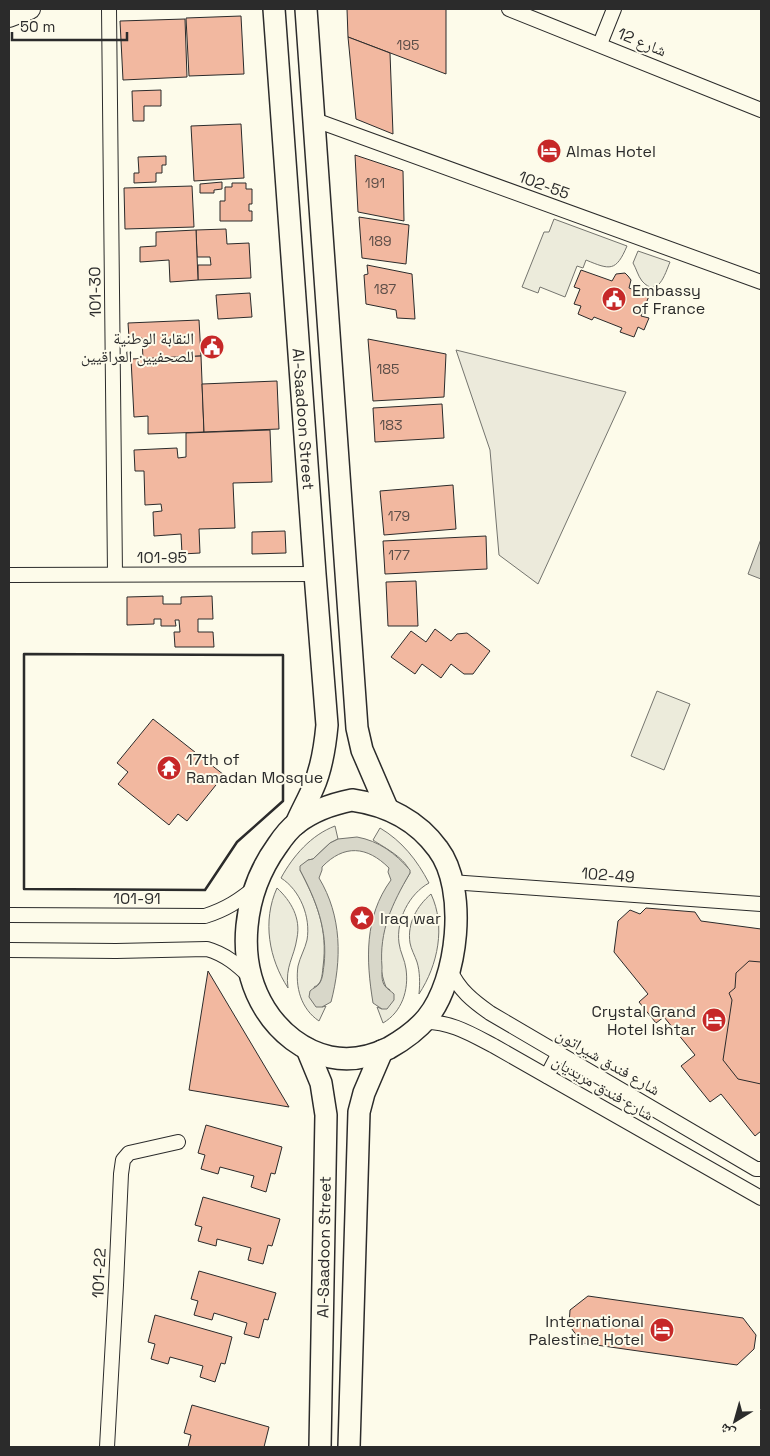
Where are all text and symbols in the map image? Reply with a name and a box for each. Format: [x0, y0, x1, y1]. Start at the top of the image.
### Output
scale bar [12, 10, 128, 42]
text: 50 m [20, 17, 55, 36]
street label: شارع 12 [614, 23, 670, 61]
house number: 195 [397, 36, 419, 54]
hotel icon: Almas Hotel [536, 138, 562, 164]
place label: Almas Hotel [566, 141, 656, 162]
street label: 102-55 [516, 166, 572, 204]
house number: 191 [365, 174, 385, 192]
house number: 189 [368, 232, 392, 250]
street label: 101-30 [84, 266, 106, 318]
house number: 187 [374, 280, 396, 298]
place label: Embassy of France [632, 280, 705, 319]
public building icon: Embassy of France [601, 286, 627, 312]
place label: النقابة الوطنية للصحفيين العراقيين [81, 328, 194, 367]
public building icon: النقابة الوطنية للصحفيين العراقيين [199, 334, 225, 360]
street label: Al-Saadoon Street [288, 347, 319, 491]
house number: 185 [377, 360, 399, 378]
house number: 183 [379, 416, 403, 434]
house number: 179 [388, 507, 410, 525]
house number: 177 [388, 546, 410, 564]
street label: 101-95 [137, 547, 187, 568]
place label: 17th of Ramadan Mosque [186, 749, 323, 788]
temple icon: 17th of Ramadan Mosque [156, 755, 182, 781]
street label: 102-49 [581, 863, 635, 887]
street label: 101-91 [113, 888, 161, 909]
place icon: Iraq war [349, 905, 375, 931]
place label: Iraq war [380, 908, 441, 929]
place label: Crystal Grand Hotel Ishtar [591, 1001, 696, 1040]
hotel icon: Crystal Grand Hotel Ishtar [701, 1007, 727, 1033]
street label: شارع فندق شيراتون [552, 1024, 664, 1100]
street label: شارع فندق مريديان [549, 1050, 657, 1126]
street label: Al-Saadoon Street [312, 1176, 336, 1318]
street label: 101-22 [87, 1247, 111, 1299]
place label: International Palestine Hotel [529, 1311, 644, 1350]
hotel icon: International Palestine Hotel [649, 1317, 675, 1343]
north arrow [710, 1396, 760, 1446]
text: ش [716, 1420, 739, 1443]

